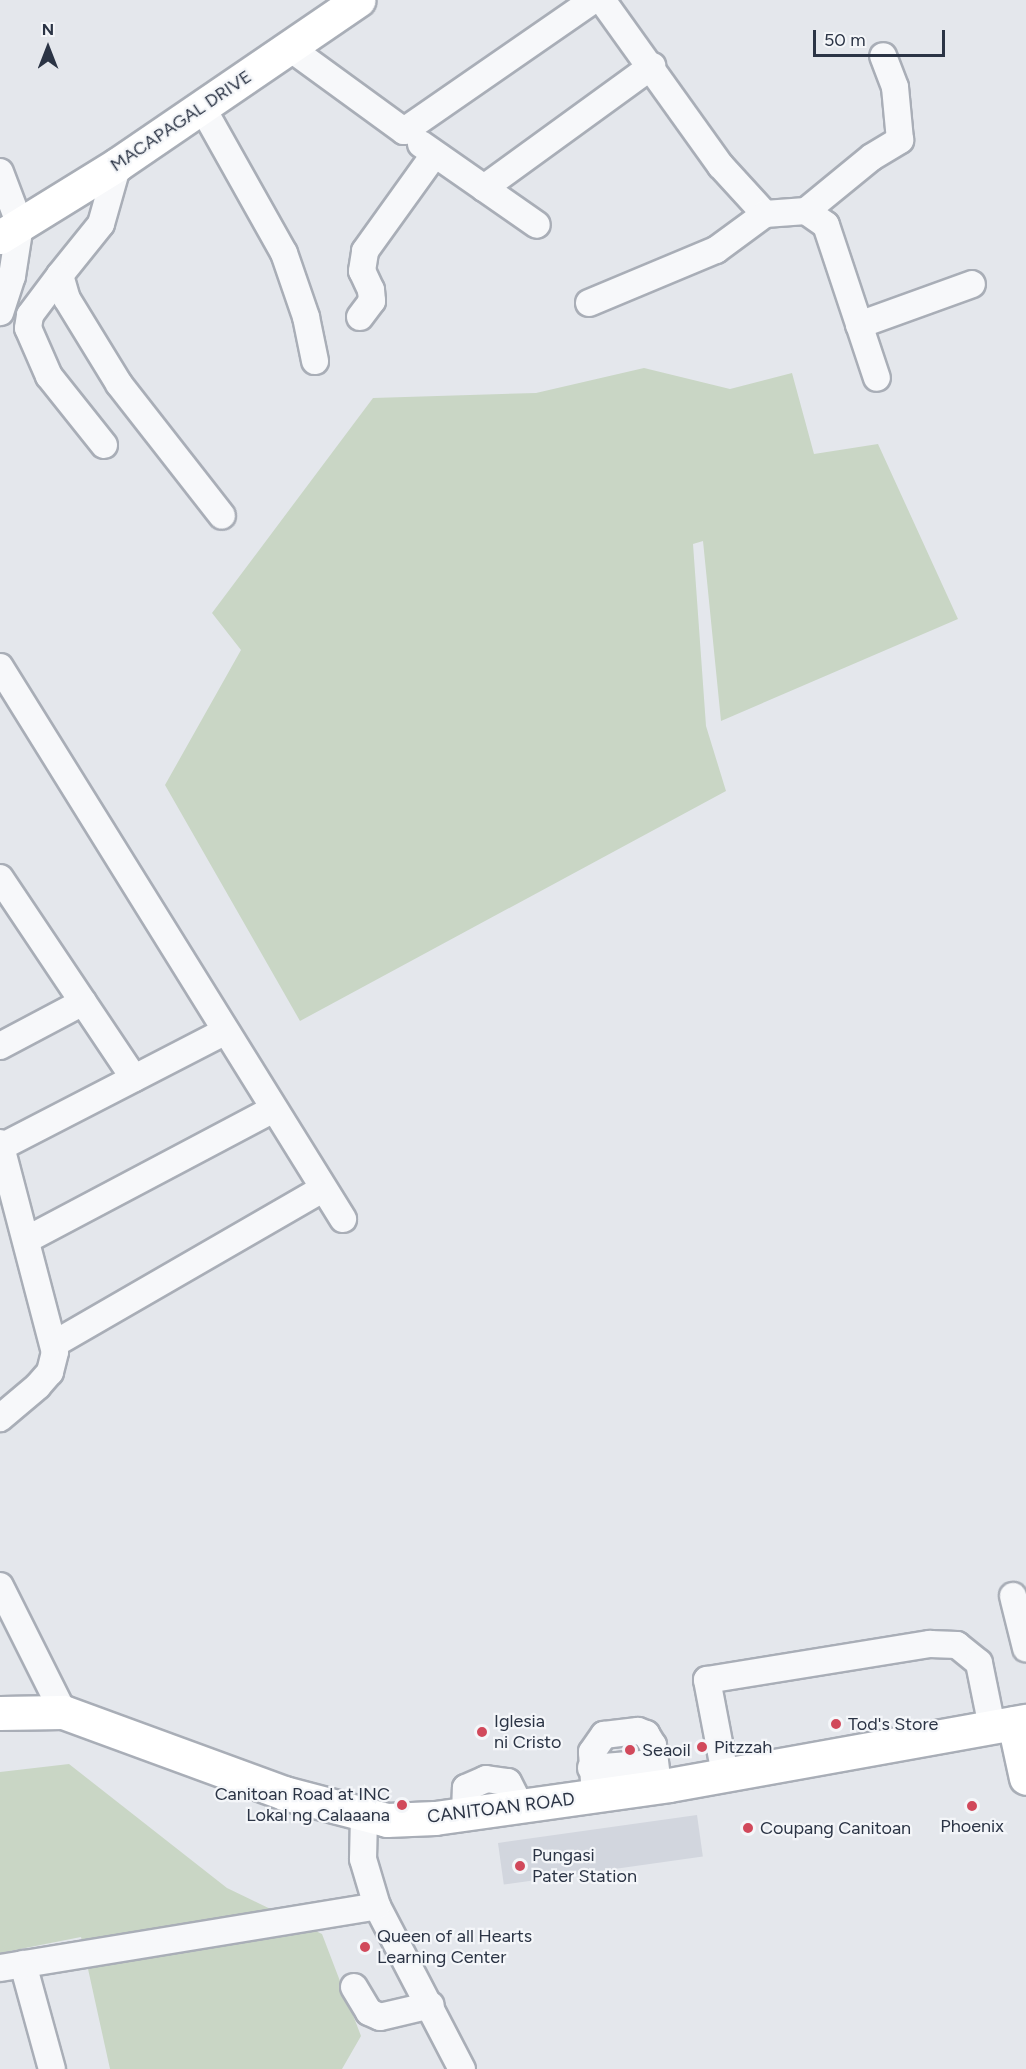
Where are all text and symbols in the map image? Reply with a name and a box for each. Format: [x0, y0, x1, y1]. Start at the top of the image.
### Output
north arrow [18, 18, 78, 78]
scale bar [816, 18, 948, 56]
text: N [42, 20, 54, 39]
text: 50 m [824, 29, 866, 51]
street label: MACAPAGAL DRIVE [106, 66, 256, 176]
place label: Iglesia ni Cristo [494, 1711, 561, 1754]
place label: Tod's Store [848, 1713, 938, 1735]
marker: Tod's Store [829, 1717, 843, 1731]
marker: Iglesia ni Cristo [475, 1725, 489, 1739]
place label: Pitzzah [714, 1736, 772, 1758]
place label: Seaoil [642, 1739, 691, 1761]
marker: Pitzzah [695, 1740, 709, 1754]
marker: Seaoil [623, 1743, 637, 1757]
place label: Canitoan Road at INC Lokal ng Calaaana [215, 1784, 390, 1826]
street label: CANITOAN ROAD [426, 1788, 576, 1828]
marker: Canitoan Road at INC Lokal ng Calaaana [395, 1798, 409, 1812]
marker: Phoenix [965, 1799, 979, 1813]
place label: Phoenix [940, 1815, 1004, 1837]
place label: Coupang Canitoan [760, 1817, 911, 1839]
marker: Coupang Canitoan [741, 1821, 755, 1835]
place label: Pungasi Pater Station [532, 1845, 637, 1888]
marker: Pungasi Pater Station [513, 1859, 527, 1873]
place label: Queen of all Hearts Learning Center [377, 1926, 532, 1968]
marker: Queen of all Hearts Learning Center [358, 1940, 372, 1954]

